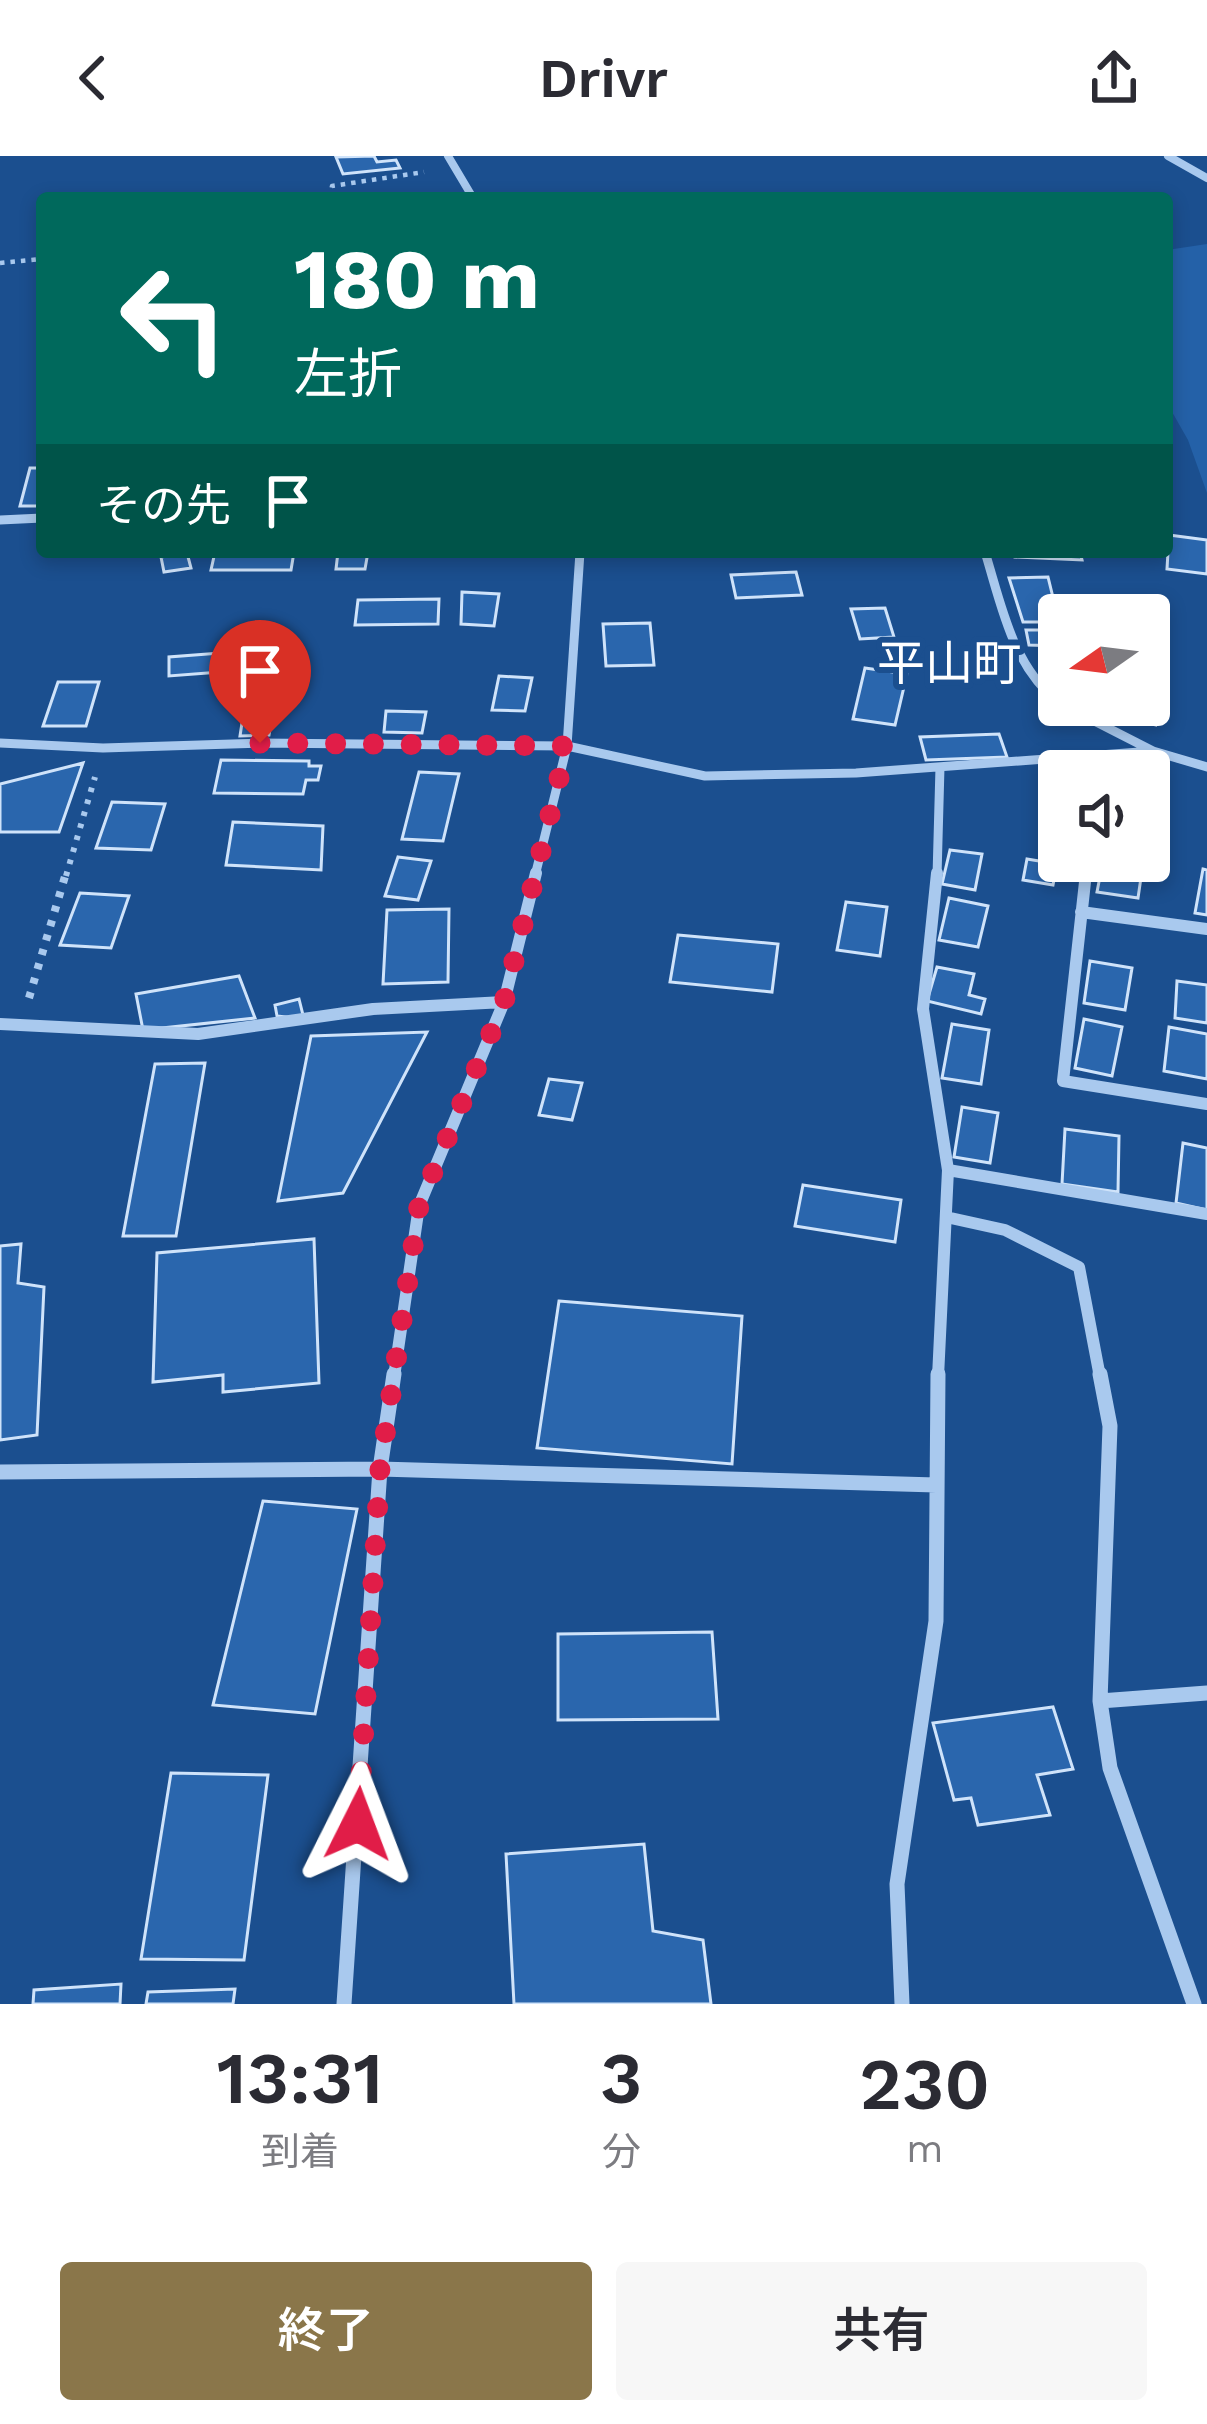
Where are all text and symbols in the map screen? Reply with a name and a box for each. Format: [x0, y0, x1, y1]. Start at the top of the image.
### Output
icon: back [60, 45, 126, 111]
icon: share [1081, 45, 1147, 111]
text: Drivr [539, 47, 668, 110]
text: 180 m [294, 230, 540, 328]
icon: left [96, 240, 252, 396]
text: 左折 [294, 343, 402, 406]
icon: arrive [255, 468, 321, 534]
text: その先 [96, 479, 231, 532]
north arrow [1038, 594, 1170, 726]
map controls [1038, 594, 1170, 882]
pin [209, 620, 311, 743]
district label: 平山町 [877, 635, 1021, 692]
icon: arrive [227, 638, 293, 704]
button: sound [1038, 750, 1170, 882]
position arrow [295, 1761, 421, 1887]
text: 13:31 [217, 2036, 383, 2120]
text: 3 [600, 2036, 642, 2120]
text: 230 [859, 2042, 990, 2126]
text: m [906, 2126, 943, 2171]
text: 到着 [261, 2129, 339, 2174]
text: 分 [602, 2129, 641, 2174]
button: 終了 [60, 2262, 592, 2400]
button: 共有 [616, 2262, 1147, 2400]

